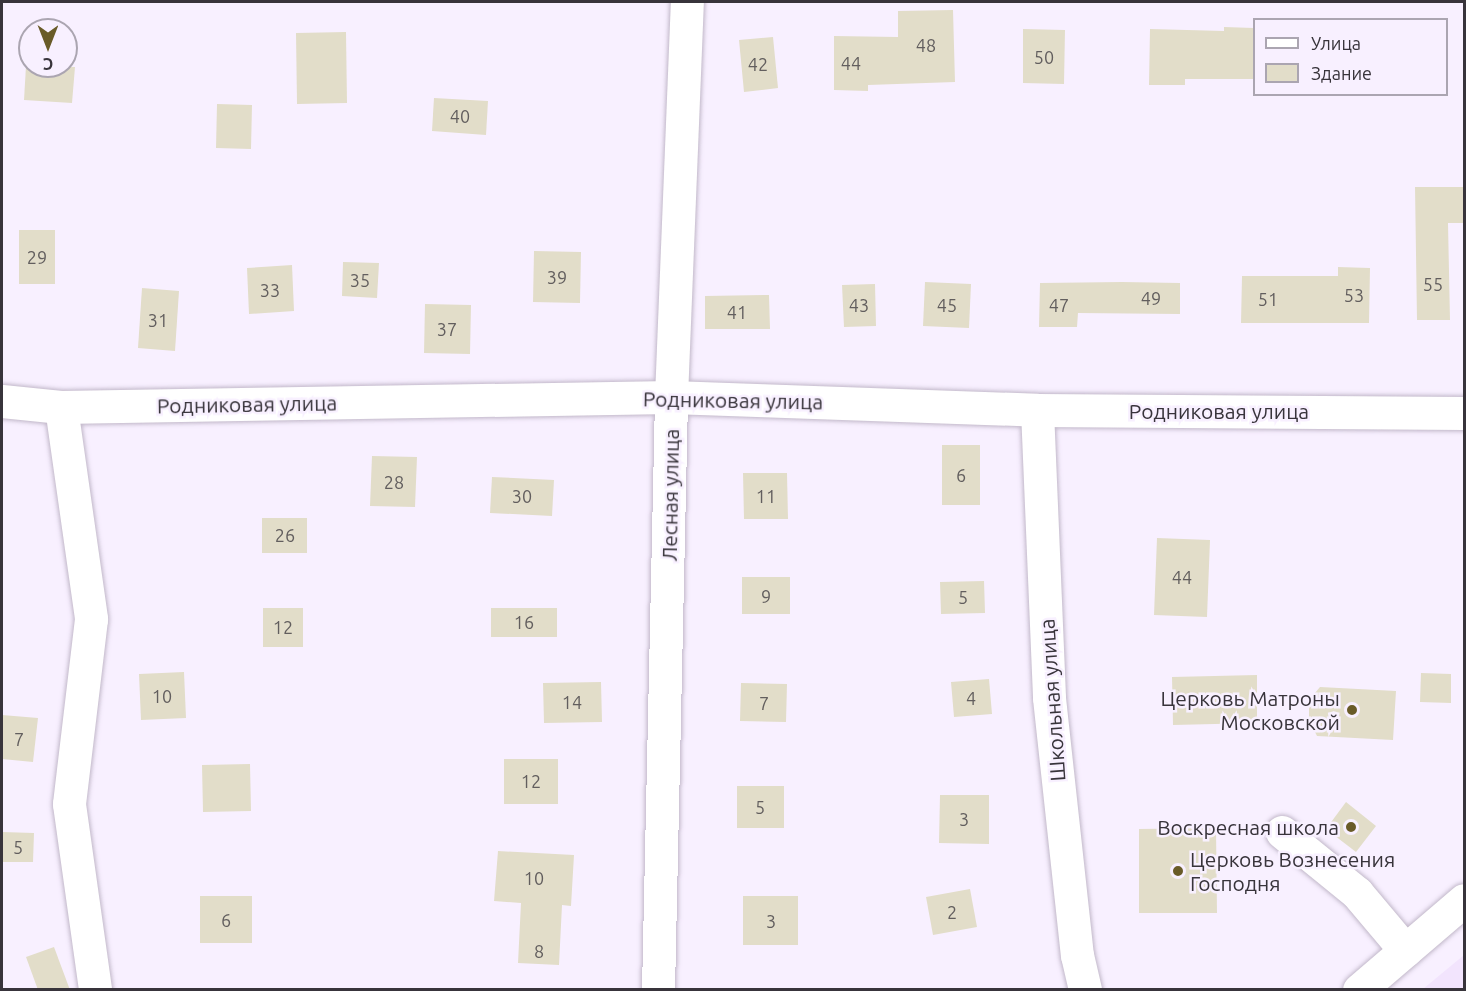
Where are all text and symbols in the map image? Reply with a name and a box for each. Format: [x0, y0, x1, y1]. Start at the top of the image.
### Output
north arrow [18, 18, 78, 78]
legend [1253, 18, 1448, 96]
text: Улица [1311, 33, 1361, 53]
house number: 48 [916, 34, 936, 56]
house number: 50 [1034, 46, 1054, 68]
house number: 44 [841, 52, 861, 74]
house number: 42 [748, 53, 768, 75]
text: С [43, 55, 53, 73]
text: Здание [1311, 63, 1372, 83]
house number: 40 [450, 105, 470, 127]
house number: 29 [27, 246, 47, 268]
house number: 39 [547, 266, 567, 288]
house number: 35 [350, 269, 370, 291]
house number: 55 [1423, 273, 1443, 295]
house number: 33 [260, 279, 280, 301]
house number: 53 [1344, 284, 1364, 306]
house number: 49 [1141, 287, 1161, 309]
house number: 51 [1258, 288, 1278, 310]
house number: 43 [849, 294, 869, 316]
house number: 45 [937, 294, 957, 316]
house number: 47 [1049, 294, 1069, 316]
house number: 41 [727, 301, 747, 323]
house number: 31 [148, 309, 168, 331]
house number: 37 [437, 318, 457, 340]
street label: Родниковая улица [643, 386, 823, 414]
street label: Родниковая улица [157, 390, 337, 418]
street label: Родниковая улица [1129, 398, 1309, 424]
street label: Лесная улица [656, 429, 684, 561]
house number: 6 [956, 464, 966, 486]
house number: 28 [384, 471, 404, 493]
house number: 30 [512, 485, 532, 507]
house number: 11 [756, 485, 776, 507]
house number: 26 [275, 524, 295, 546]
house number: 44 [1172, 566, 1192, 588]
house number: 9 [761, 585, 771, 607]
house number: 5 [958, 586, 968, 608]
house number: 16 [514, 611, 534, 633]
house number: 12 [273, 616, 293, 638]
street label: Школьная улица [1034, 618, 1070, 782]
house number: 10 [152, 685, 172, 707]
place label: Церковь Матроны Московской [1161, 685, 1340, 735]
house number: 4 [966, 687, 976, 709]
house number: 14 [562, 691, 582, 713]
house number: 7 [759, 692, 769, 714]
marker: Церковь Матроны Московской [1345, 703, 1359, 717]
house number: 7 [14, 728, 24, 750]
house number: 12 [521, 770, 541, 792]
house number: 5 [755, 796, 765, 818]
house number: 3 [959, 808, 969, 830]
place label: Воскресная школа [1157, 814, 1339, 840]
marker: Воскресная школа [1344, 820, 1358, 834]
house number: 5 [13, 836, 23, 858]
place label: Церковь Вознесения Господня [1190, 846, 1395, 896]
marker: Церковь Вознесения Господня [1171, 864, 1185, 878]
house number: 10 [524, 867, 544, 889]
house number: 2 [947, 901, 957, 923]
house number: 6 [221, 909, 231, 931]
house number: 3 [766, 910, 776, 932]
house number: 8 [534, 940, 544, 962]

